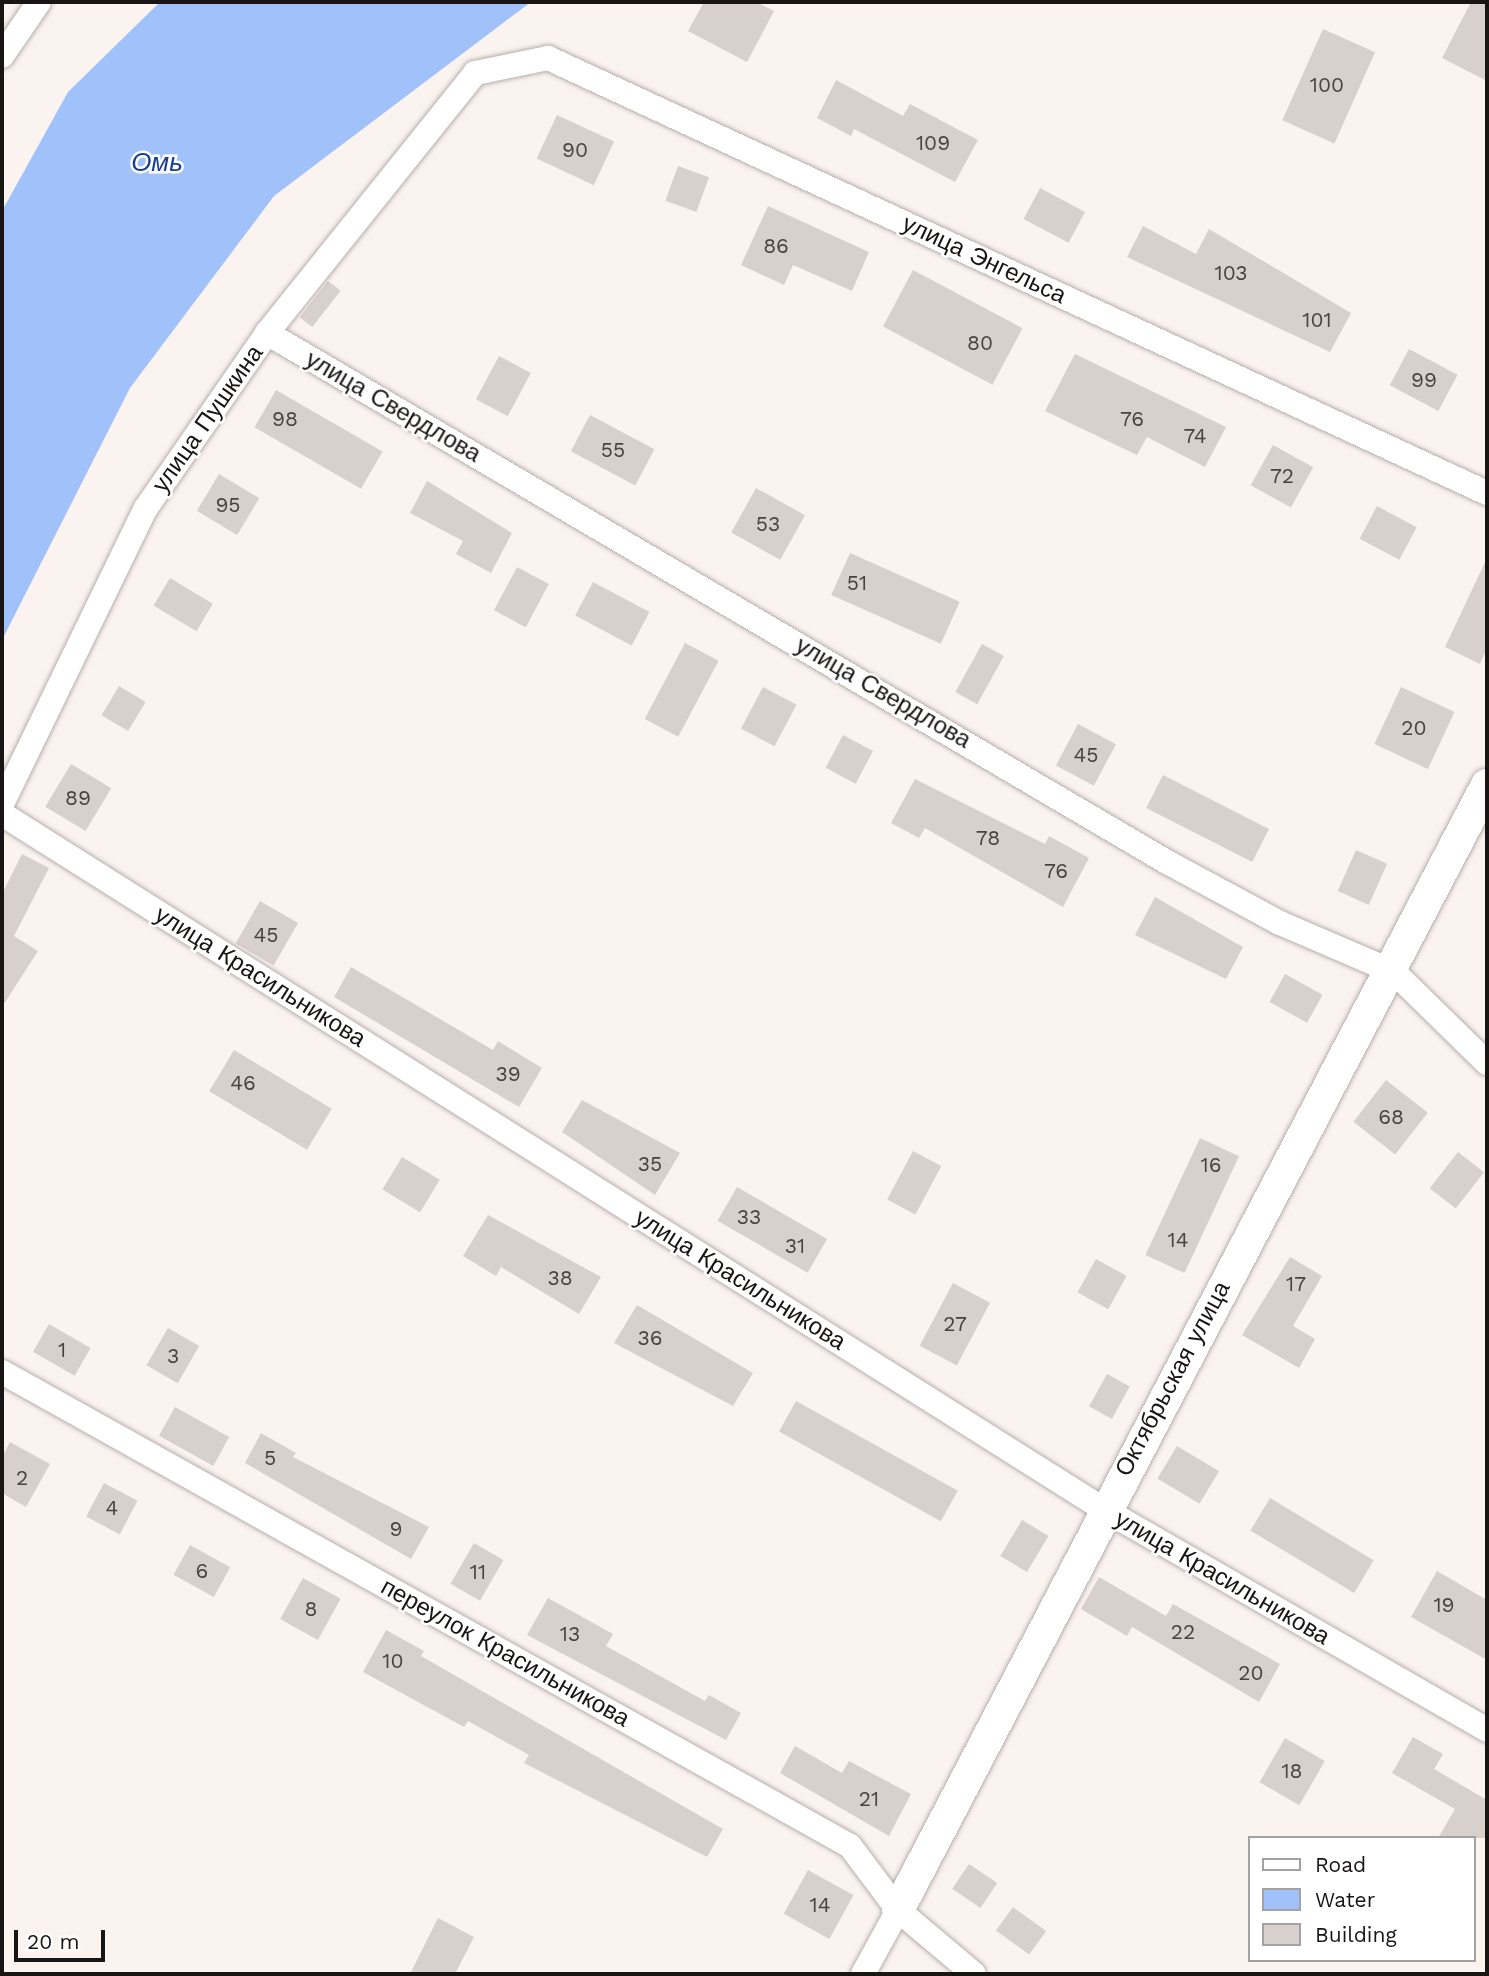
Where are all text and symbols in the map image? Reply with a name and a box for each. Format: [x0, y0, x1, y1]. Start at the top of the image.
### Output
house number: 100 [1310, 72, 1344, 98]
house number: 109 [916, 130, 950, 156]
house number: 90 [562, 137, 588, 163]
water label: Омь [131, 147, 183, 179]
street label: улица Энгельса [898, 209, 1070, 311]
house number: 86 [763, 233, 789, 259]
house number: 103 [1214, 260, 1248, 286]
house number: 101 [1302, 307, 1332, 333]
house number: 80 [967, 330, 993, 356]
street label: улица Пушкина [147, 340, 269, 498]
street label: улица Свердлова [300, 345, 486, 469]
house number: 99 [1411, 367, 1437, 393]
house number: 98 [272, 406, 298, 432]
house number: 76 [1120, 406, 1144, 432]
house number: 74 [1183, 423, 1207, 449]
house number: 55 [601, 437, 625, 463]
house number: 72 [1270, 463, 1294, 489]
house number: 95 [215, 492, 241, 518]
house number: 53 [756, 511, 780, 537]
house number: 51 [847, 570, 867, 596]
street label: улица Свердлова [790, 631, 976, 755]
house number: 20 [1401, 715, 1427, 741]
house number: 45 [1073, 742, 1099, 768]
house number: 89 [65, 785, 91, 811]
house number: 78 [976, 825, 1000, 851]
house number: 76 [1044, 858, 1068, 884]
street label: улица Красильникова [149, 900, 371, 1054]
house number: 45 [253, 922, 279, 948]
house number: 39 [495, 1061, 521, 1087]
house number: 46 [230, 1070, 256, 1096]
house number: 68 [1378, 1104, 1404, 1130]
house number: 35 [638, 1151, 662, 1177]
house number: 16 [1201, 1152, 1221, 1178]
street label: улица Красильникова [629, 1203, 851, 1357]
house number: 33 [737, 1204, 761, 1230]
house number: 14 [1167, 1227, 1189, 1253]
house number: 31 [785, 1233, 805, 1259]
house number: 38 [547, 1265, 573, 1291]
house number: 17 [1286, 1271, 1306, 1297]
street label: Октябрьская улица [1109, 1277, 1237, 1481]
house number: 27 [943, 1311, 967, 1337]
house number: 36 [637, 1325, 663, 1351]
house number: 1 [58, 1337, 66, 1363]
house number: 3 [167, 1343, 179, 1369]
house number: 5 [264, 1445, 276, 1471]
house number: 2 [16, 1465, 28, 1491]
house number: 4 [106, 1495, 118, 1521]
street label: улица Красильникова [1109, 1505, 1335, 1651]
house number: 9 [390, 1516, 402, 1542]
house number: 6 [196, 1558, 208, 1584]
house number: 11 [470, 1559, 486, 1585]
street label: переулок Красильникова [376, 1573, 634, 1733]
house number: 19 [1433, 1592, 1455, 1618]
house number: 8 [305, 1596, 317, 1622]
house number: 22 [1171, 1619, 1195, 1645]
house number: 13 [560, 1621, 580, 1647]
house number: 10 [382, 1648, 404, 1674]
house number: 20 [1238, 1660, 1264, 1686]
house number: 18 [1281, 1758, 1303, 1784]
house number: 21 [859, 1786, 879, 1812]
legend [1248, 1836, 1475, 1962]
text: Road [1315, 1852, 1366, 1877]
text: Water [1315, 1887, 1375, 1912]
house number: 14 [809, 1892, 831, 1918]
scale bar [18, 1916, 108, 1960]
text: Building [1315, 1922, 1397, 1947]
text: 20 m [27, 1929, 79, 1954]

